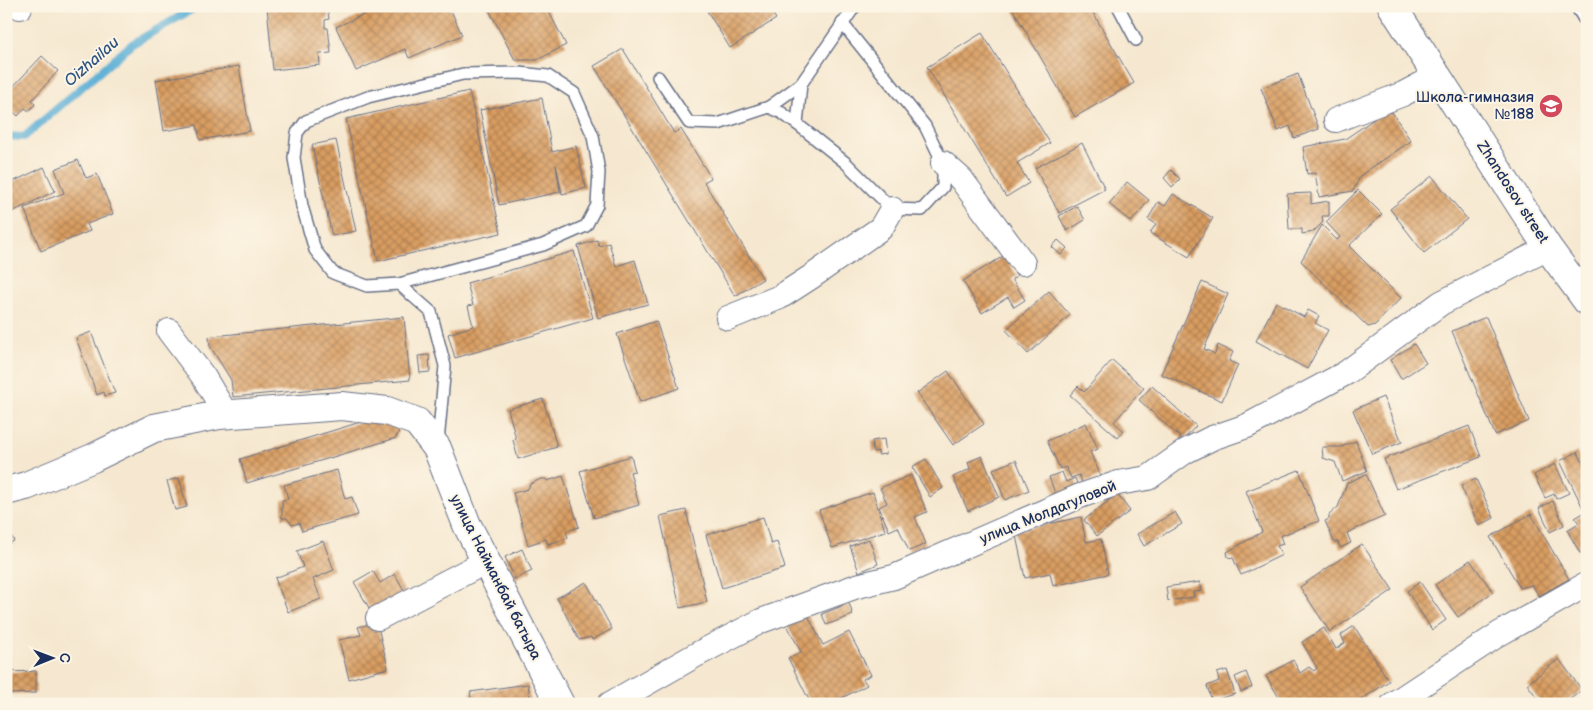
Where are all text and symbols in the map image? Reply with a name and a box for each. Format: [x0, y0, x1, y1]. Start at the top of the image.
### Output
water label: Oizhailau [61, 33, 123, 91]
place label: Школа-гимназия №188 [1416, 88, 1534, 124]
school or university icon: Школа-гимназия №188 [1538, 93, 1564, 119]
street label: Zhandosov street [1472, 137, 1553, 247]
street label: улица Молдагуловой [977, 476, 1119, 549]
street label: улица Найманбай батыра [445, 491, 546, 663]
north arrow [28, 632, 78, 682]
text: С [56, 653, 73, 663]

